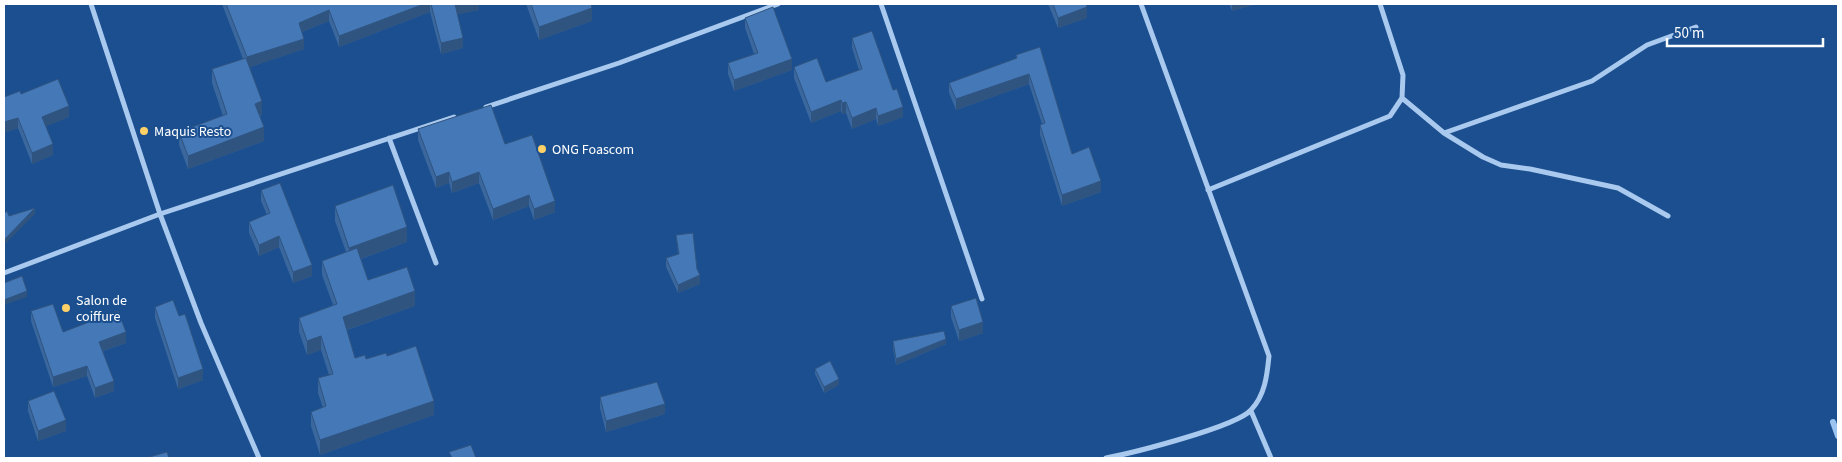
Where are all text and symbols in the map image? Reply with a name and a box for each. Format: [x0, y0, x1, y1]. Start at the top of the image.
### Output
scale bar [1667, 15, 1823, 47]
text: 50 m [1674, 23, 1704, 44]
place label: Maquis Resto [154, 122, 231, 142]
marker: Maquis Resto [138, 125, 150, 137]
place label: ONG Foascom [552, 140, 634, 160]
marker: ONG Foascom [536, 143, 548, 155]
place label: Salon de coiffure [76, 291, 127, 327]
marker: Salon de coiffure [60, 302, 72, 314]

